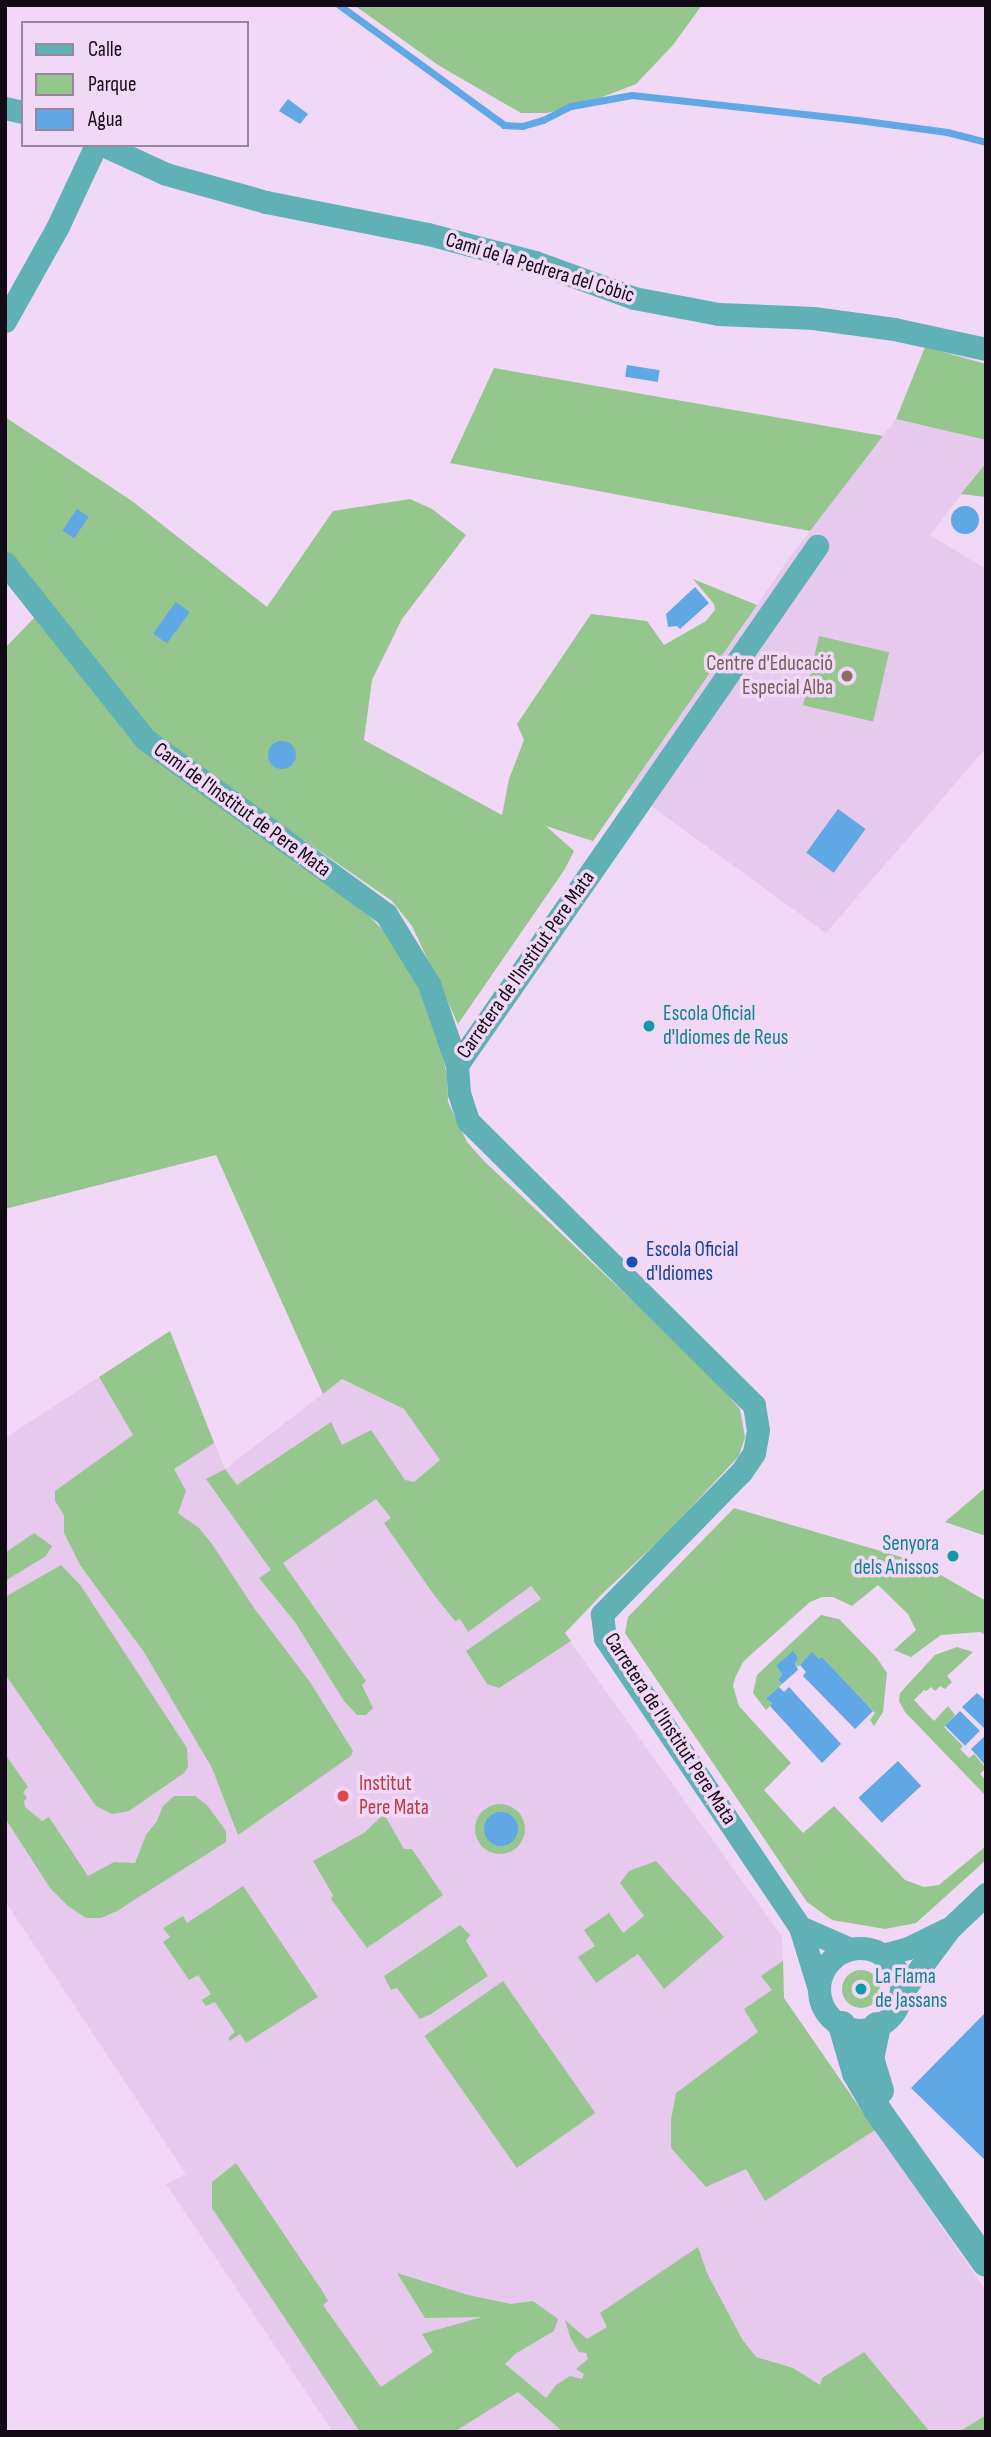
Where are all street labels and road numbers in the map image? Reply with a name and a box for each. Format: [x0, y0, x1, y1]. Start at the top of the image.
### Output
street label: Camí de la Pedrera del Còbic [443, 227, 637, 309]
street label: Camí de l'Institut de Pere Mata [149, 737, 335, 883]
street label: Carretera de l'Institut Pere Mata [452, 866, 600, 1064]
street label: Carretera de l'Institut Pere Mata [599, 1629, 741, 1829]

